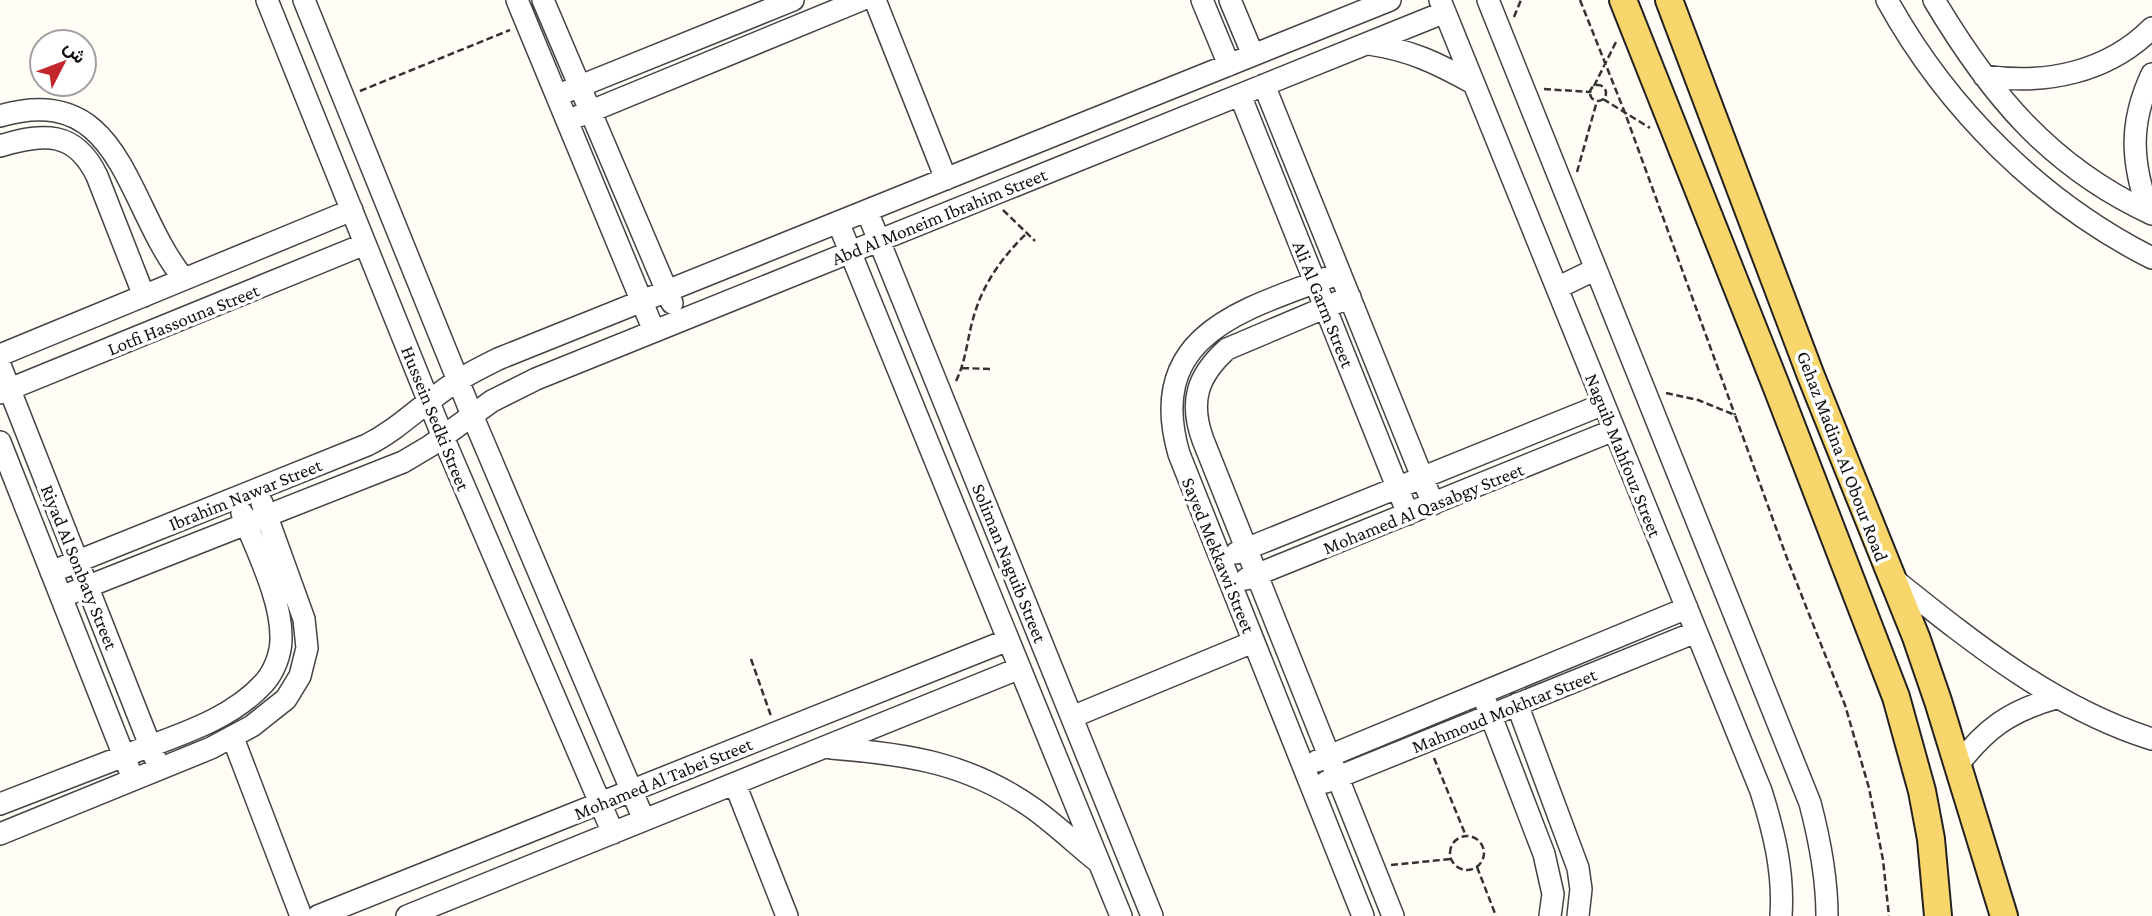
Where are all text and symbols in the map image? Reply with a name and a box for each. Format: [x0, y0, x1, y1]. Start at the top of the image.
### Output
north arrow [28, 28, 98, 98]
text: ش [59, 36, 91, 68]
street label: Abd Al Moneim Ibrahim Street [829, 163, 1050, 269]
street label: Ali Al Garm Street [1289, 238, 1359, 371]
street label: Lotfi Hassouna Street [104, 279, 263, 359]
street label: Hussein Sedki Street [397, 343, 474, 494]
street label: Gehaz Madina Al Obour Road [1793, 348, 1892, 564]
street label: Naguib Mahfouz Street [1581, 370, 1666, 541]
street label: Ibrahim Nawar Street [166, 454, 325, 535]
street label: Mohamed Al Qasabgy Street [1320, 458, 1527, 558]
street label: Sayed Mekkawi Street [1178, 474, 1260, 637]
street label: Soliman Naguib Street [968, 481, 1051, 646]
street label: Riyad Al Sonbaty Street [37, 482, 122, 653]
street label: Mahmoud Mokhtar Street [1409, 663, 1600, 757]
street label: Mohamed Al Tabei Street [571, 733, 756, 824]

